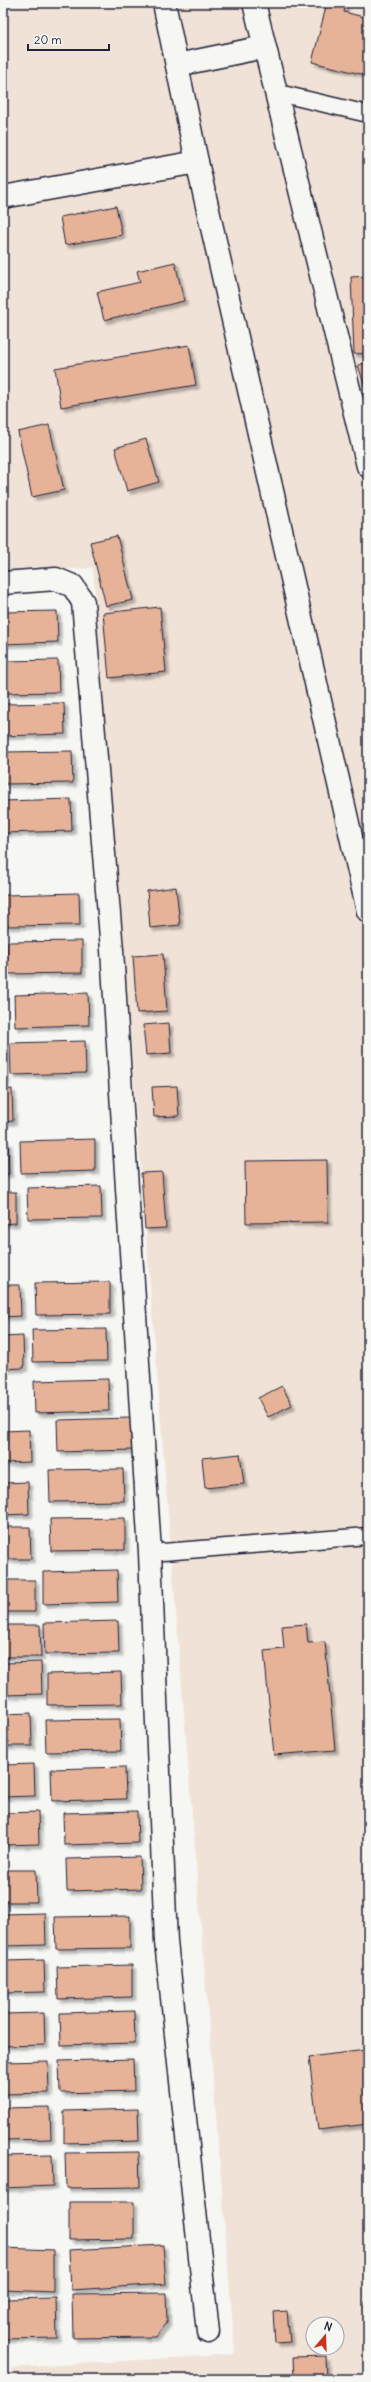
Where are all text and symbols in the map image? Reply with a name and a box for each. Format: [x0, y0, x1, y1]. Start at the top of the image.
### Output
scale bar [28, 26, 109, 52]
text: 20 m [34, 32, 62, 47]
north arrow [305, 2316, 345, 2356]
text: N [322, 2319, 334, 2334]

